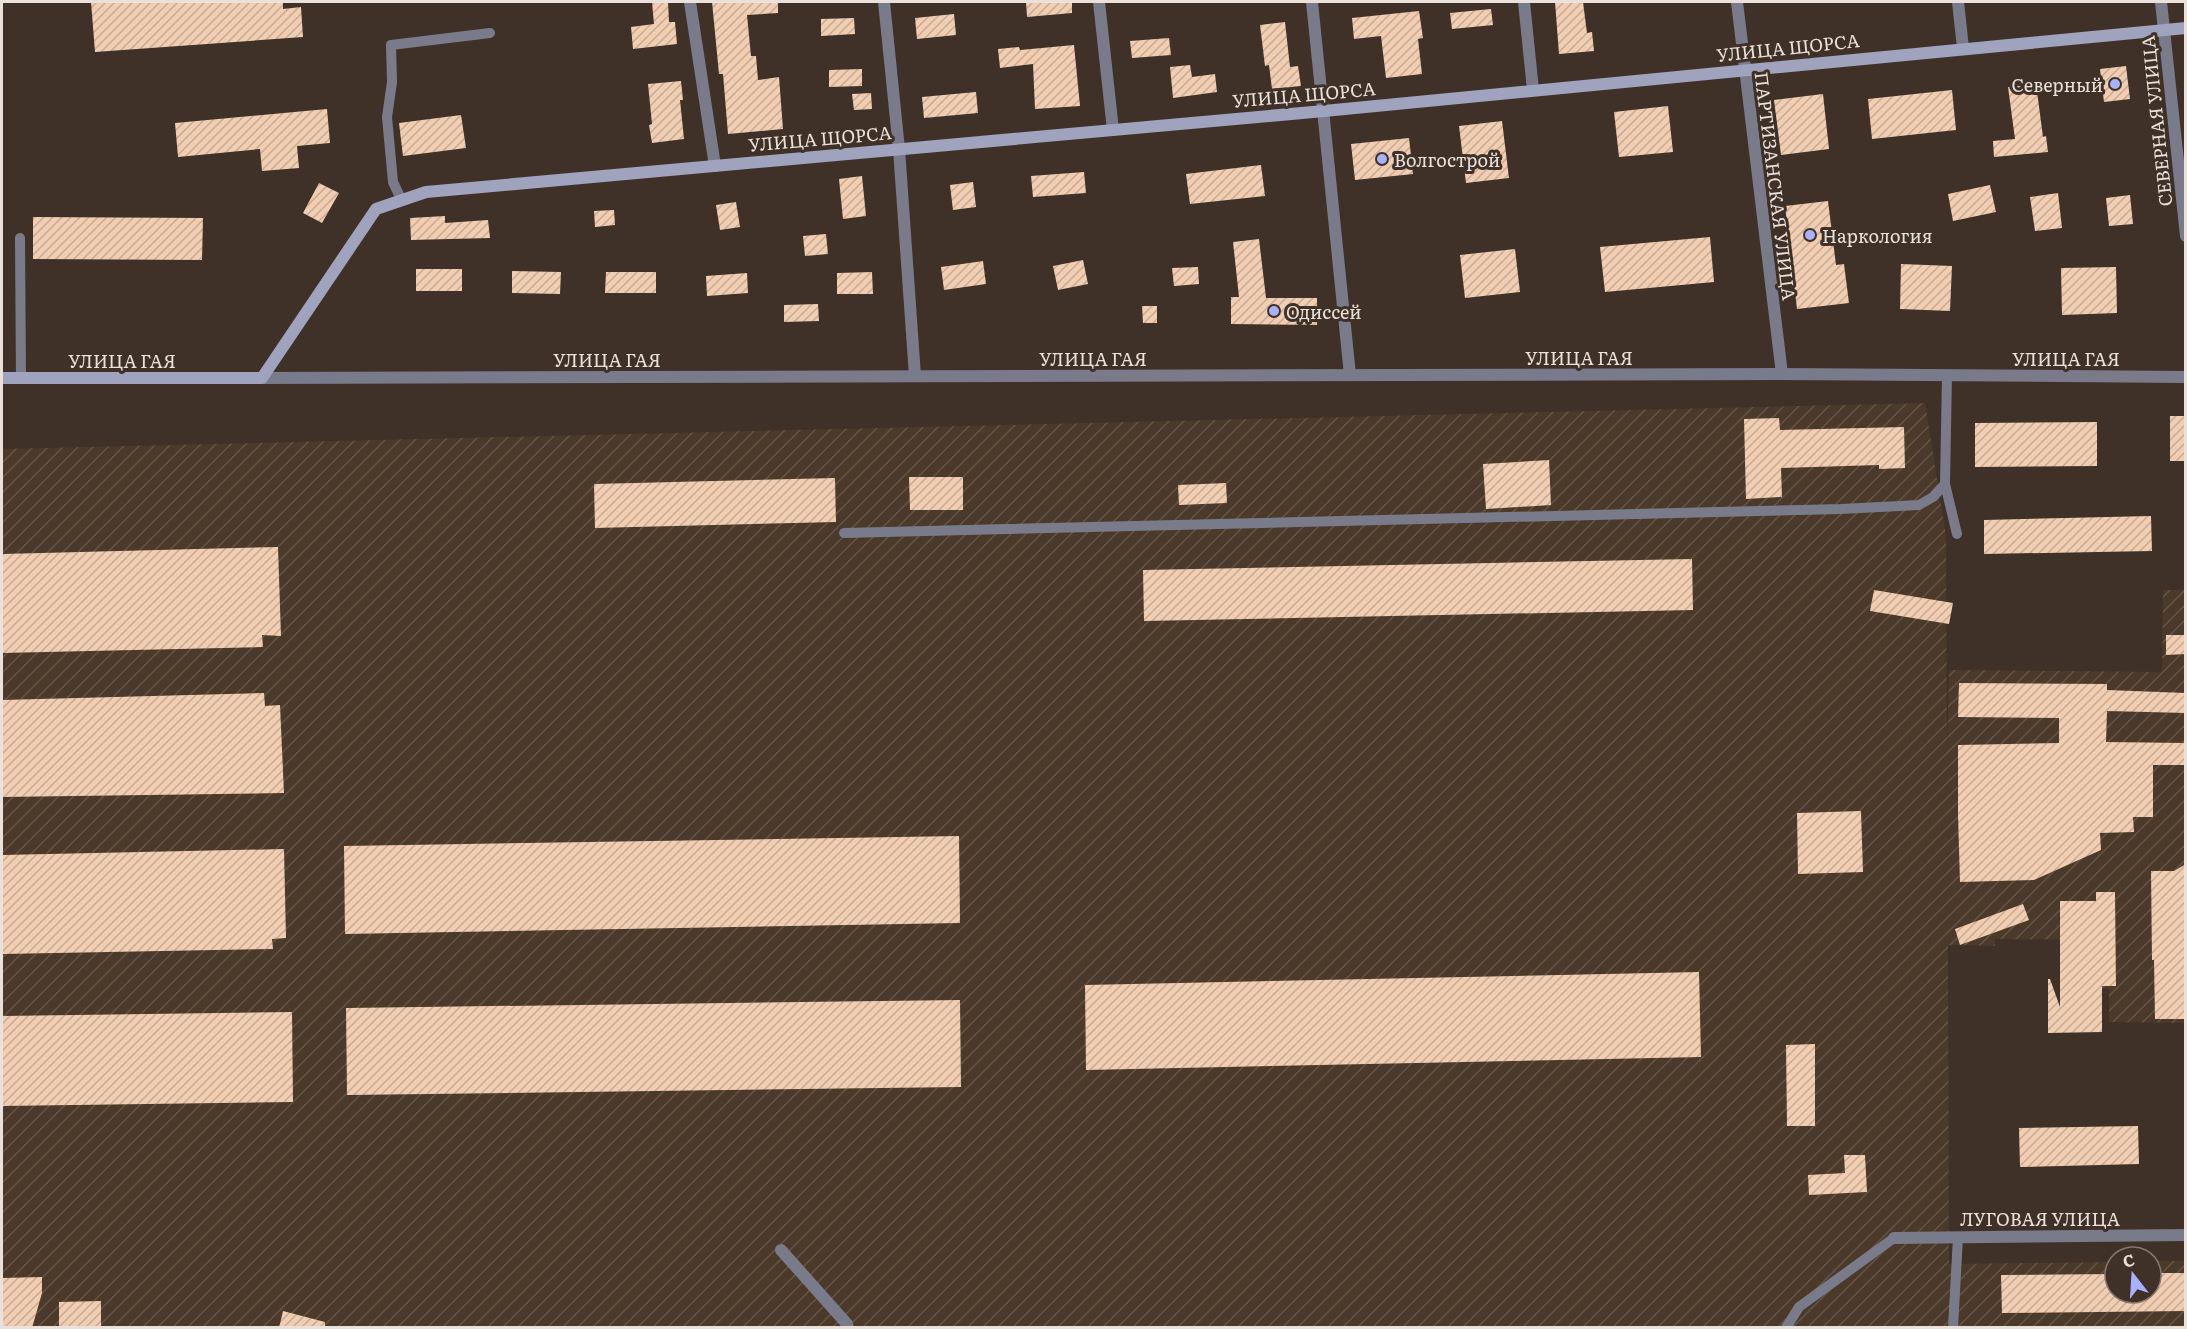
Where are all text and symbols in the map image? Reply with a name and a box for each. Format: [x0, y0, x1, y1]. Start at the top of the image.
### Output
street label: УЛИЦА ЩОРСА [1715, 26, 1861, 68]
street label: СЕВЕРНАЯ УЛИЦА [2134, 34, 2178, 208]
street label: ПАРТИЗАНСКАЯ УЛИЦА [1749, 70, 1803, 302]
place label: Северный [2012, 71, 2103, 98]
street label: УЛИЦА ЩОРСА [1231, 74, 1377, 114]
marker: Северный [2108, 77, 2122, 91]
street label: УЛИЦА ЩОРСА [747, 118, 893, 158]
place label: Волгострой [1394, 146, 1500, 173]
marker: Волгострой [1375, 152, 1389, 166]
place label: Наркология [1822, 222, 1933, 249]
marker: Наркология [1803, 228, 1817, 242]
place label: Одиссей [1286, 298, 1362, 325]
marker: Одиссей [1267, 304, 1281, 318]
street label: УЛИЦА ГАЯ [1525, 344, 1633, 371]
street label: УЛИЦА ГАЯ [1039, 345, 1147, 372]
street label: УЛИЦА ГАЯ [2012, 345, 2120, 372]
street label: УЛИЦА ГАЯ [553, 346, 661, 373]
street label: УЛИЦА ГАЯ [68, 347, 176, 374]
street label: ЛУГОВАЯ УЛИЦА [1960, 1205, 2120, 1232]
north arrow [2103, 1245, 2163, 1305]
text: С [2119, 1247, 2137, 1273]

